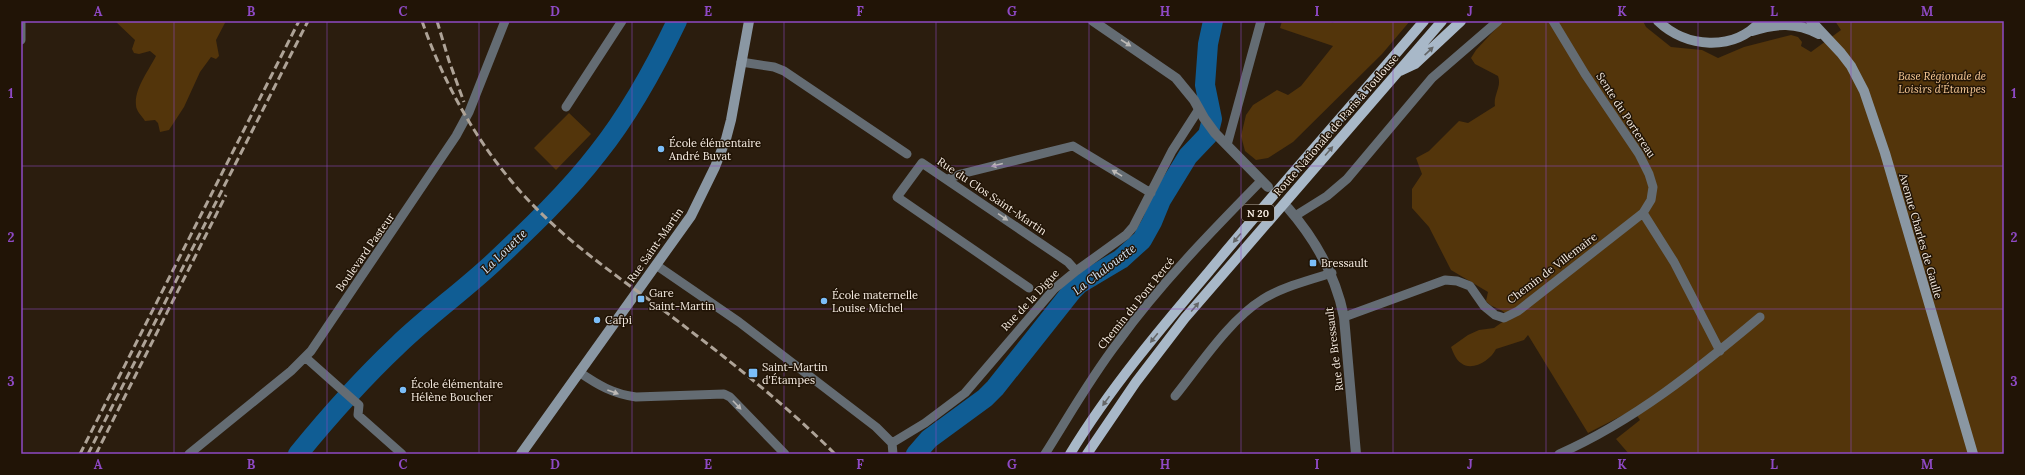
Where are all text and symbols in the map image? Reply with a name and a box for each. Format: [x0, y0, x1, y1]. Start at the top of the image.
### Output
text: A [94, 3, 103, 20]
text: B [247, 3, 256, 20]
text: C [399, 3, 408, 20]
text: D [550, 3, 560, 20]
text: E [704, 3, 712, 20]
text: F [856, 3, 864, 20]
text: G [1007, 3, 1017, 20]
text: H [1160, 3, 1170, 20]
text: I [1314, 3, 1320, 20]
text: J [1467, 3, 1473, 20]
text: K [1617, 3, 1627, 20]
text: L [1770, 3, 1778, 20]
text: M [1921, 3, 1934, 20]
one-way arrow [1120, 39, 1131, 46]
one-way arrow [1424, 47, 1434, 56]
street label: Route Nationale de Paris à Toulouse [1271, 51, 1402, 199]
park label: Base Régionale de Loisirs d'Étampes [1898, 69, 1986, 96]
street label: Sente du Portereau [1593, 70, 1659, 161]
text: 1 [8, 85, 14, 102]
text: 1 [2011, 85, 2017, 102]
place label: École élémentaire André Buvat [668, 136, 761, 163]
marker: École élémentaire André Buvat [656, 144, 666, 154]
one-way arrow [1324, 146, 1333, 157]
street label: Rue du Clos Saint-Martin [935, 154, 1050, 238]
one-way arrow [991, 162, 1003, 168]
one-way arrow [1111, 169, 1123, 176]
street label: Avenue Charles de Gaulle [1896, 171, 1946, 300]
street label: Rue Saint-Martin [624, 205, 686, 285]
road number: N 20 [1242, 205, 1274, 221]
street label: Boulevard Pasteur [333, 210, 398, 294]
one-way arrow [998, 213, 1008, 221]
water label: La Louette [478, 226, 530, 276]
text: 2 [8, 229, 15, 246]
street label: Chemin de Villemaire [1504, 229, 1600, 307]
text: 2 [2011, 229, 2018, 246]
one-way arrow [1233, 233, 1242, 243]
water label: La Chalouette [1069, 240, 1139, 298]
street label: Chemin du Pont Percé [1095, 254, 1177, 352]
place label: Bressault [1321, 256, 1369, 270]
marker: Bressault [1308, 258, 1318, 268]
street label: Rue de la Digue [998, 266, 1062, 334]
place label: Gare Saint-Martin [649, 286, 715, 313]
place label: École maternelle Louise Michel [832, 288, 918, 315]
marker: Gare Saint-Martin [636, 294, 646, 304]
marker: École maternelle Louise Michel [819, 296, 829, 306]
one-way arrow [1190, 301, 1199, 312]
street label: Rue de Bressault [1322, 305, 1346, 392]
place label: Cafpi [605, 313, 632, 327]
marker: Cafpi [592, 315, 602, 325]
one-way arrow [1150, 332, 1158, 343]
place label: Saint-Martin d'Étampes [762, 360, 828, 387]
marker: Saint-Martin d'Étampes [747, 367, 759, 379]
text: 3 [7, 373, 15, 390]
text: 3 [2010, 373, 2018, 390]
place label: École élémentaire Hélène Boucher [411, 377, 503, 404]
marker: École élémentaire Hélène Boucher [398, 385, 408, 395]
one-way arrow [607, 389, 619, 395]
one-way arrow [1102, 395, 1110, 406]
one-way arrow [733, 400, 742, 410]
text: A [94, 456, 103, 473]
text: B [247, 456, 256, 473]
text: C [399, 456, 408, 473]
text: D [550, 456, 560, 473]
text: E [704, 456, 712, 473]
text: F [856, 456, 864, 473]
text: G [1007, 456, 1017, 473]
text: H [1160, 456, 1170, 473]
text: I [1314, 456, 1320, 473]
text: J [1467, 456, 1473, 473]
text: K [1617, 456, 1627, 473]
text: L [1770, 456, 1778, 473]
text: M [1921, 456, 1934, 473]

